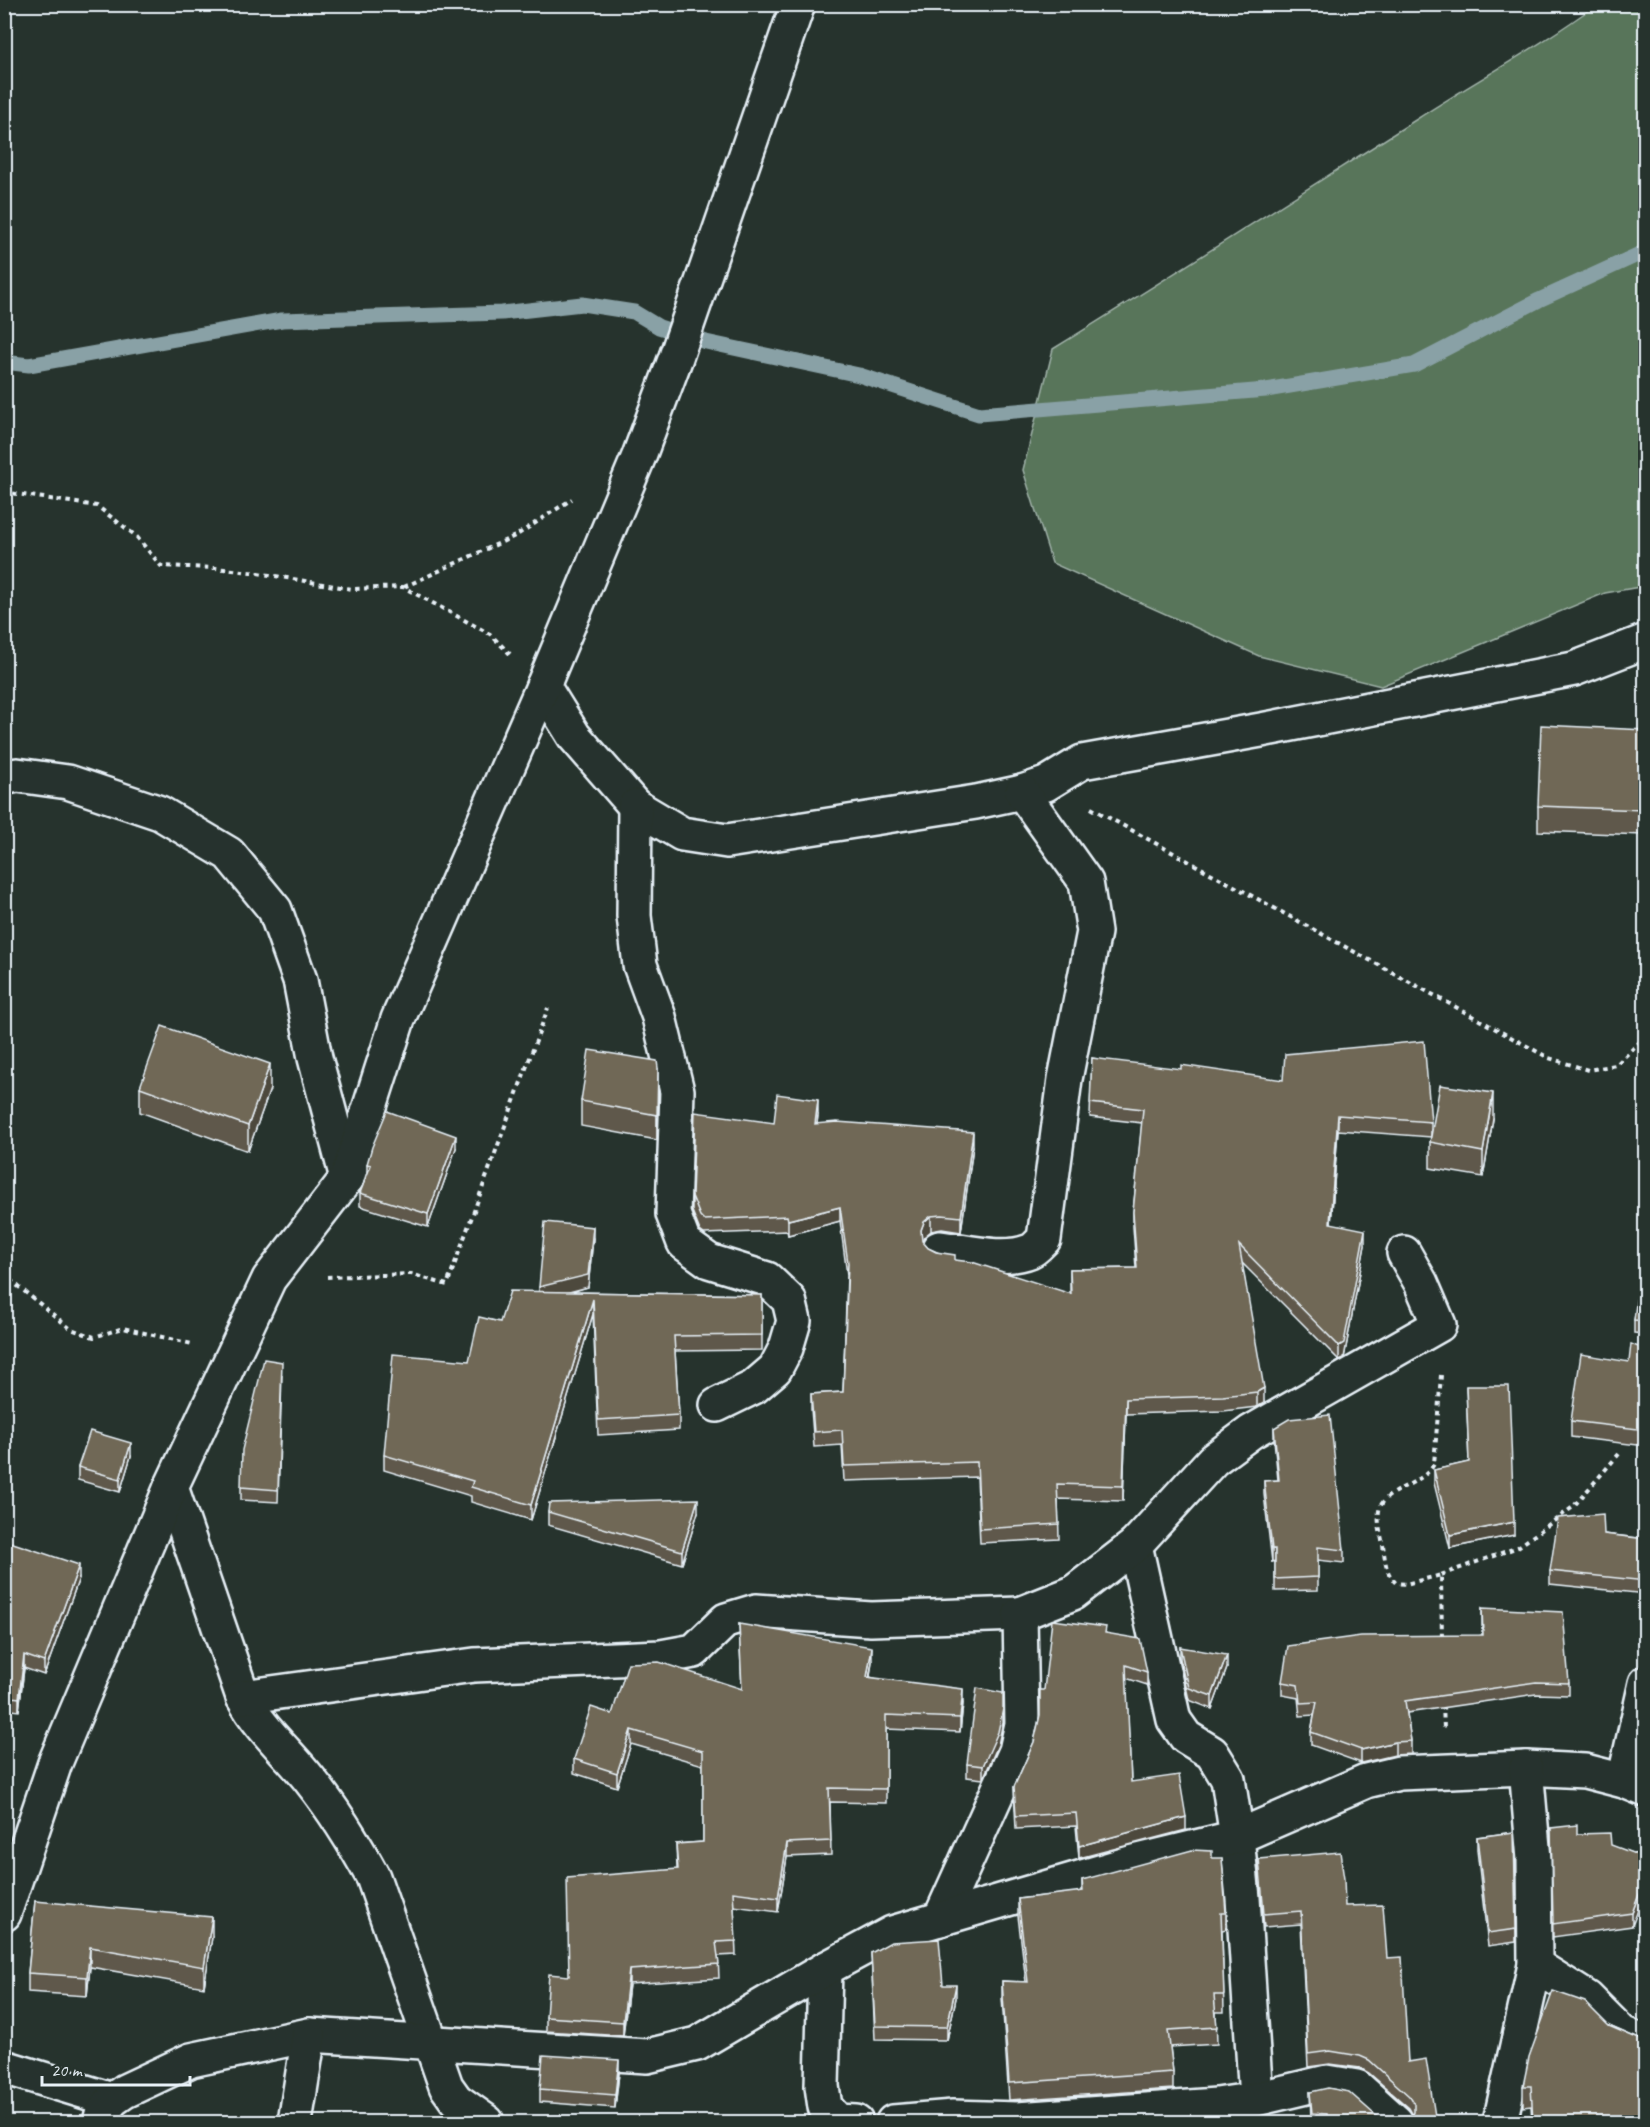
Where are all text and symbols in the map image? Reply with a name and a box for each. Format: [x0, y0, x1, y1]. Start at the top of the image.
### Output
scale bar [42, 2049, 190, 2087]
text: 20 m [51, 2059, 84, 2081]

